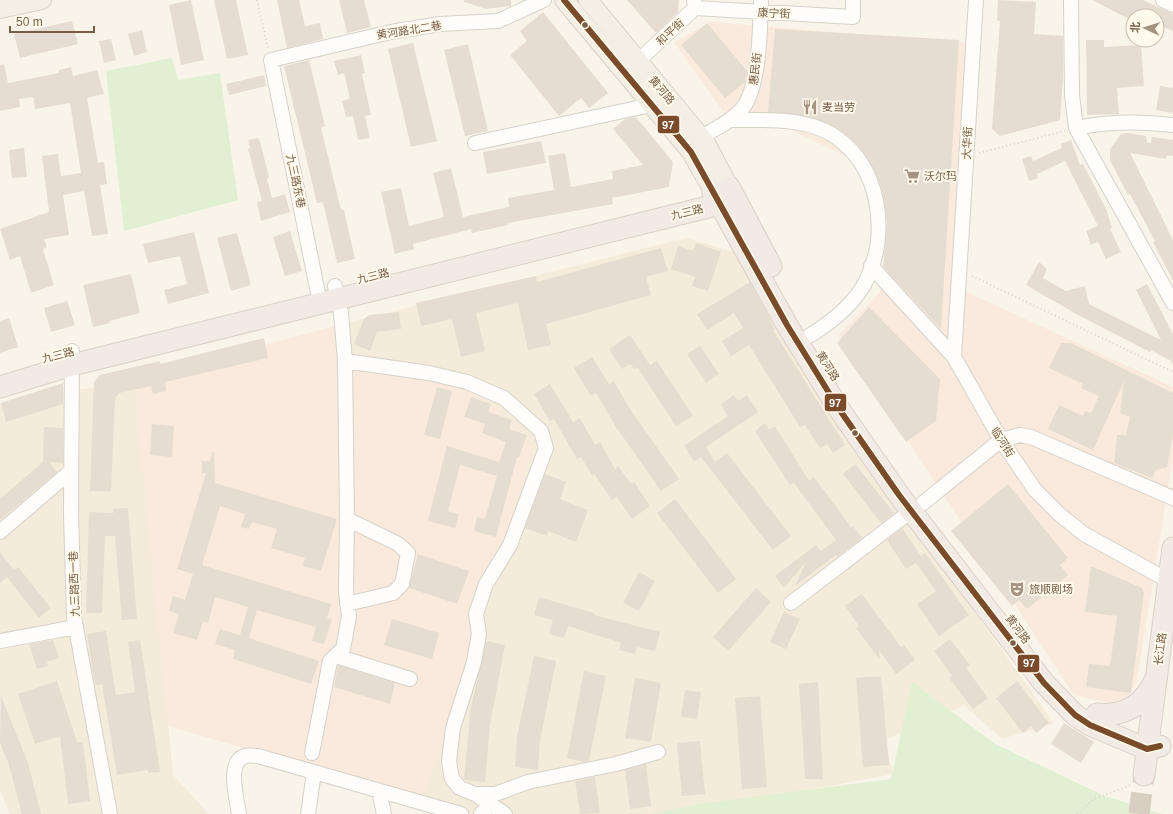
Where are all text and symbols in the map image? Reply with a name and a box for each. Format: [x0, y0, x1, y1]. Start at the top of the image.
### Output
street label: 康宁街 [757, 6, 791, 20]
scale bar [10, 8, 94, 34]
north arrow [1125, 8, 1165, 48]
text: 50 m [16, 15, 43, 29]
street label: 和平街 [654, 16, 686, 48]
street label: 黄河路北二巷 [375, 19, 443, 41]
unlabelled marker [580, 20, 590, 30]
text: 北 [1129, 21, 1141, 33]
street label: 惠民街 [747, 52, 763, 86]
street label: 黄河路 [647, 74, 677, 106]
restaurant icon: 麦当劳 [801, 98, 819, 116]
place label: 麦当劳 [822, 101, 855, 113]
line badge: 97 [657, 115, 680, 134]
text: 97 [662, 119, 674, 131]
street label: 大华街 [960, 126, 974, 160]
street label: 九三路东巷 [284, 153, 308, 209]
supermarket icon: 沃尔玛 [903, 167, 921, 185]
place label: 沃尔玛 [924, 170, 957, 182]
street label: 九三路 [670, 202, 704, 222]
street label: 九三路 [356, 266, 390, 286]
street label: 九三路 [41, 345, 75, 365]
street label: 黄河路 [814, 349, 842, 383]
line badge: 97 [824, 393, 847, 412]
text: 97 [829, 397, 841, 409]
street label: 临河街 [989, 425, 1017, 459]
unlabelled marker [850, 428, 860, 438]
street label: 九三路西一巷 [67, 551, 81, 617]
theatre icon: 旅顺剧场 [1008, 580, 1026, 598]
place label: 旅顺剧场 [1029, 583, 1073, 595]
street label: 黄河路 [1003, 612, 1033, 646]
street label: 长江路 [1152, 632, 1168, 666]
unlabelled marker [1008, 638, 1018, 648]
line badge: 97 [1017, 654, 1040, 673]
text: 97 [1023, 657, 1035, 669]

